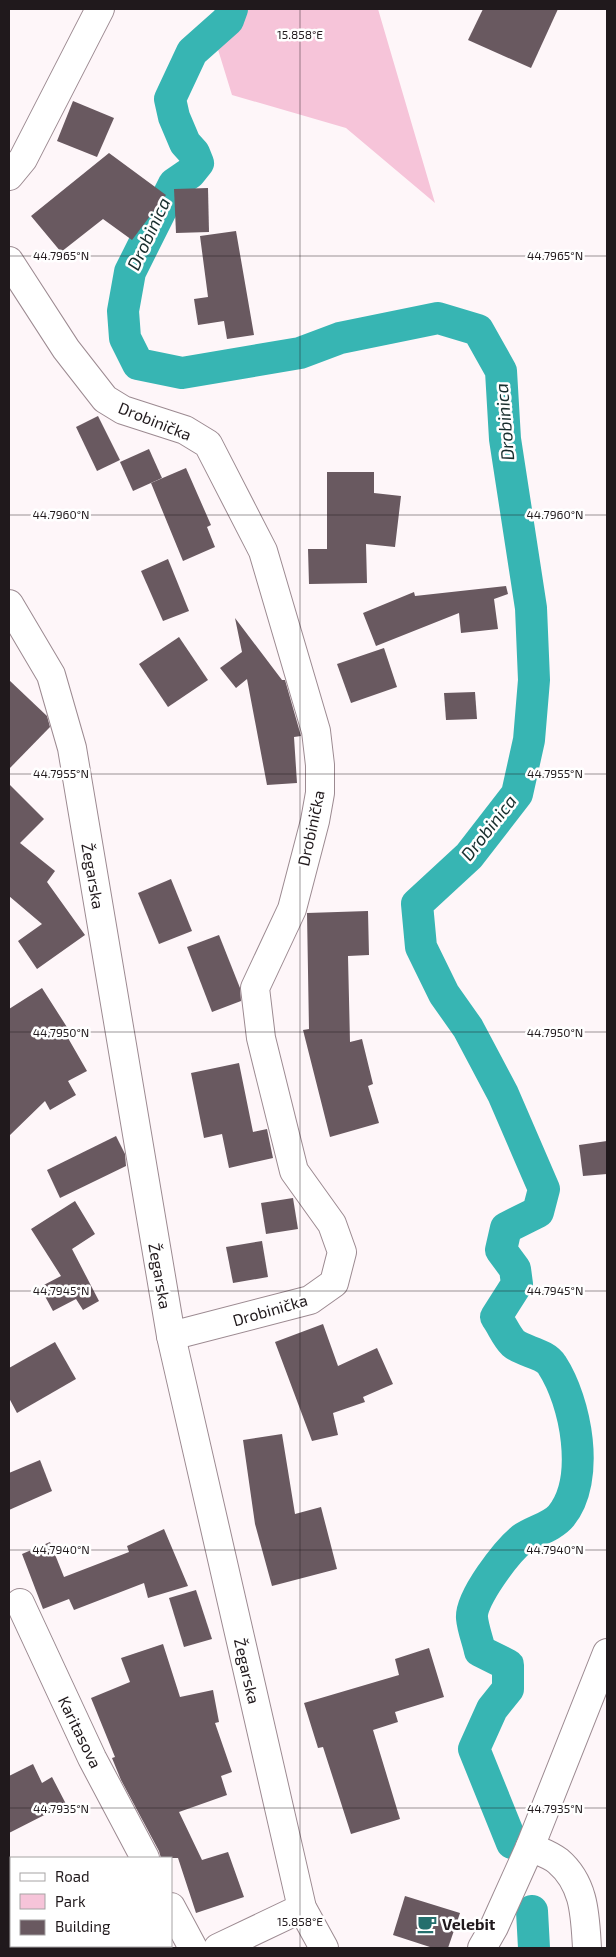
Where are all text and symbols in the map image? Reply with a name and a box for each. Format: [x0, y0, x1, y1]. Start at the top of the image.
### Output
text: 15.858°E [277, 27, 323, 41]
water label: Drobinica [122, 194, 174, 273]
text: 44.7965°N [33, 248, 89, 262]
text: 44.7965°N [527, 248, 583, 262]
water label: Drobinica [490, 383, 518, 462]
street label: Drobinička [116, 397, 194, 444]
text: 44.7960°N [32, 507, 90, 521]
text: 44.7960°N [526, 507, 584, 521]
text: 44.7955°N [33, 766, 89, 780]
text: 44.7955°N [527, 766, 583, 780]
street label: Drobinička [293, 788, 328, 868]
water label: Drobinica [456, 790, 521, 865]
street label: Žegarska [78, 841, 109, 910]
text: 44.7950°N [33, 1025, 89, 1039]
text: 44.7950°N [527, 1025, 583, 1039]
street label: Žegarska [145, 1241, 176, 1310]
text: 44.7945°N [33, 1283, 89, 1297]
text: 44.7945°N [527, 1283, 583, 1297]
street label: Drobinička [230, 1290, 310, 1329]
text: 44.7940°N [32, 1542, 90, 1556]
text: 44.7940°N [526, 1542, 584, 1556]
street label: Žegarska [231, 1636, 264, 1706]
street label: Karitasova [55, 1693, 106, 1771]
text: 44.7935°N [33, 1801, 89, 1815]
text: 44.7935°N [527, 1801, 583, 1815]
legend [10, 1857, 172, 1947]
text: Road [55, 1867, 90, 1885]
text: Park [55, 1892, 86, 1910]
cafe icon: Velebit [416, 1913, 438, 1935]
text: 15.858°E [277, 1914, 323, 1928]
place label: Velebit [442, 1914, 496, 1933]
text: Building [55, 1917, 111, 1935]

